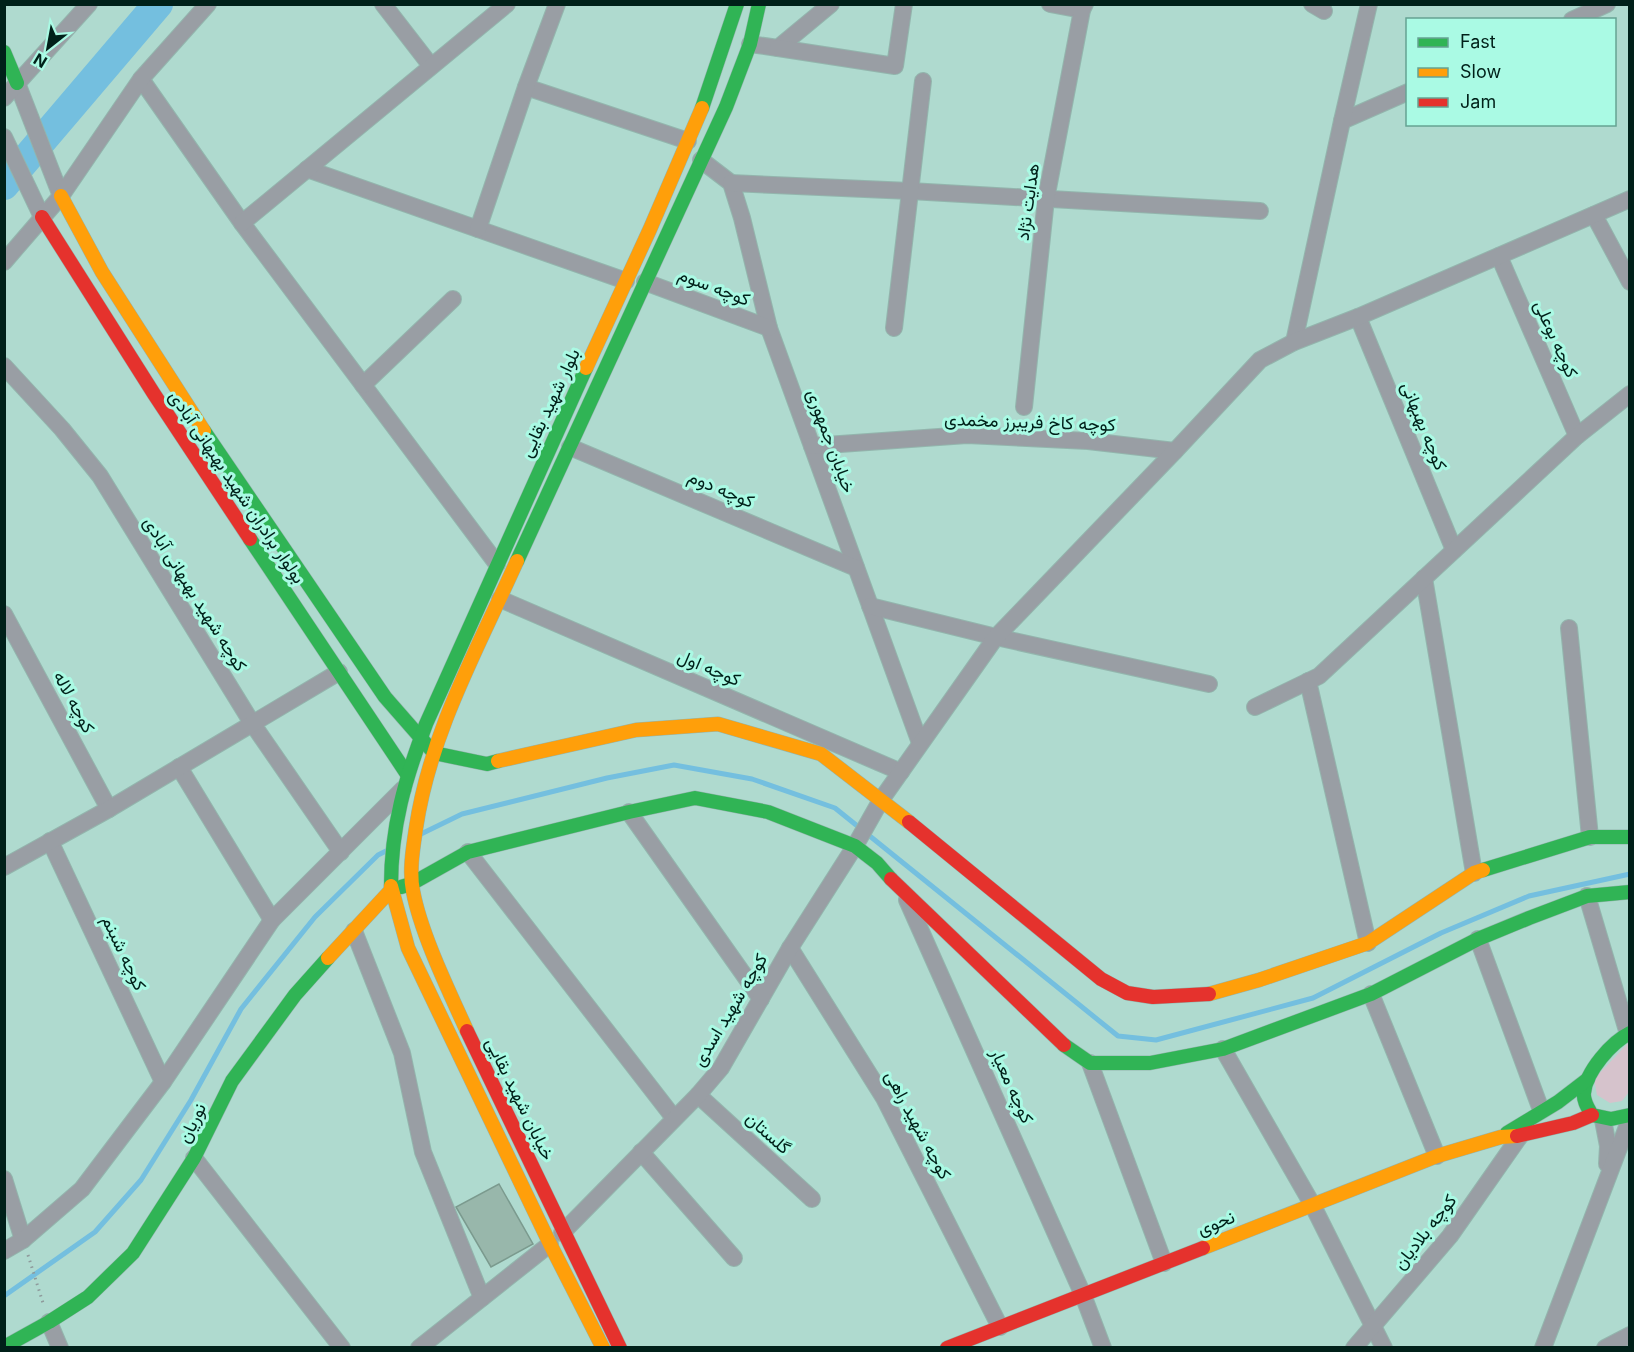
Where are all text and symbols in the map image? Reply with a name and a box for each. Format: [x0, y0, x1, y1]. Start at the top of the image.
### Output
north arrow [18, 18, 78, 78]
legend [1406, 18, 1616, 126]
text: Fast [1460, 31, 1496, 52]
text: N [30, 49, 51, 73]
text: Slow [1460, 61, 1501, 82]
text: Jam [1460, 91, 1496, 112]
street label: هدایت نژاد [1012, 162, 1044, 242]
street label: کوچه سوم [675, 263, 753, 312]
street label: کوچه بوعلی [1528, 297, 1583, 382]
street label: بلوار شهید بقایی [515, 345, 585, 461]
street label: کوچه بهبهانی [1395, 379, 1452, 474]
street label: بولوار برادران شهید بهبهانی آبادی [164, 386, 310, 588]
street label: خیابان جمهوری [802, 386, 860, 496]
street label: کوچه کاخ فریبرز مخمدی [944, 408, 1116, 437]
street label: کوچه دوم [684, 465, 757, 514]
street label: کوچه شهید بهبهانی آبادی [138, 513, 252, 676]
street label: کوچه اول [674, 645, 744, 692]
street label: کوچه لاله [48, 667, 99, 737]
street label: کوچه شبنم [96, 912, 151, 994]
street label: کوچه شهید اسدی [688, 950, 773, 1071]
street label: خیابان شهید بقایی [481, 1034, 559, 1164]
street label: کوچه معیار [984, 1044, 1038, 1127]
street label: کوچه شهید راهی [879, 1067, 956, 1184]
street label: نوریان [173, 1099, 211, 1147]
street label: گلستان [742, 1107, 795, 1158]
street label: کوچه بلادیان [1389, 1190, 1462, 1275]
street label: نحوی [1194, 1206, 1238, 1240]

